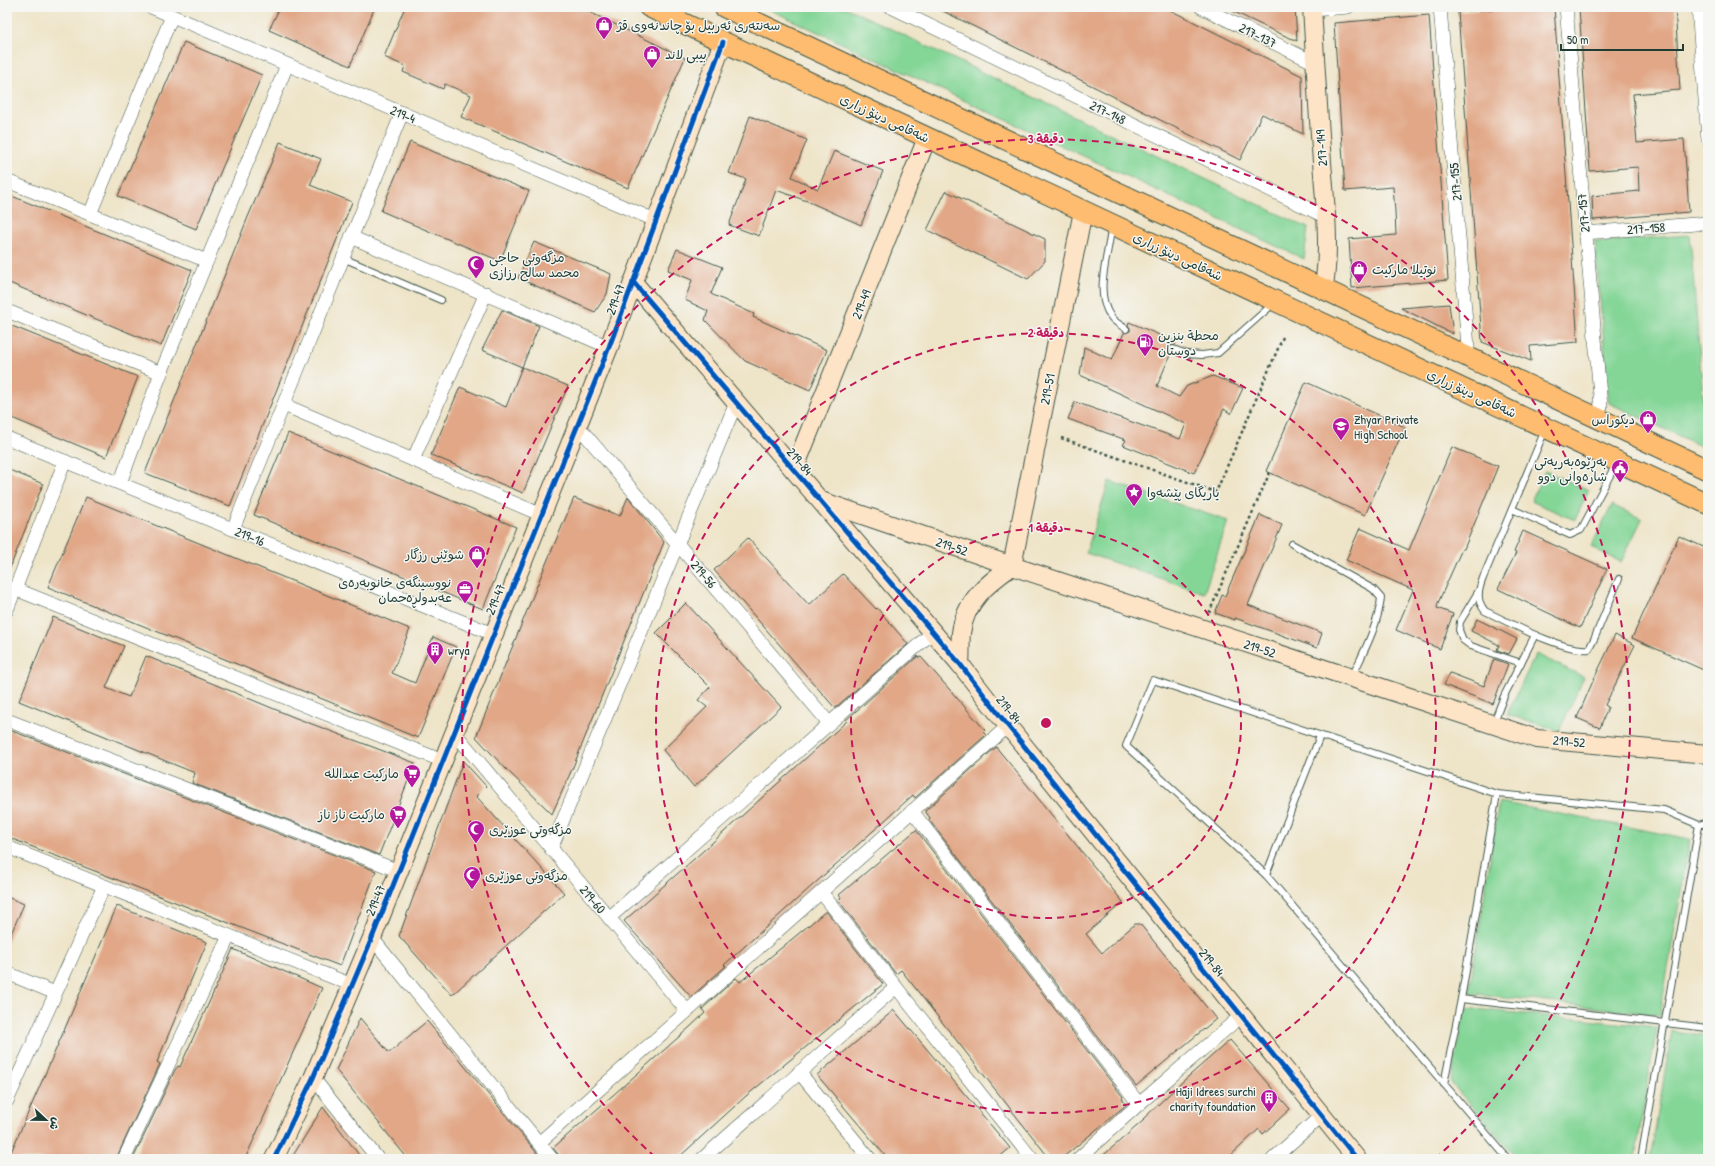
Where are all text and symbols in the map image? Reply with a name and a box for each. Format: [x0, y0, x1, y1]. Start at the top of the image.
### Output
shop icon: سەنتەری ئەربیل بۆ چاندنەوی قژ [594, 15, 614, 40]
place label: سەنتەری ئەربیل بۆ چاندنەوی قژ [616, 16, 780, 34]
street label: 217-137 [1236, 18, 1280, 52]
scale bar [1561, 26, 1683, 52]
text: 50 m [1567, 31, 1588, 48]
shop icon: بيبى لاند [642, 44, 662, 69]
place label: بيبى لاند [665, 45, 707, 64]
street label: شەقامی دینۆ زراری [837, 89, 933, 148]
street label: 217-148 [1087, 96, 1129, 129]
street label: 219-4 [388, 101, 418, 127]
street label: 217-149 [1311, 129, 1331, 167]
text: 3 دقيقة [1028, 130, 1064, 147]
street label: 217-155 [1444, 162, 1466, 202]
street label: 217-157 [1572, 193, 1594, 233]
street label: 217-158 [1626, 218, 1666, 238]
street label: شەقامی دینۆ زراری [1130, 227, 1226, 286]
place label: مزگەوتی حاجی محمد سالح رزازی [489, 248, 580, 282]
mosque icon: مزگەوتی حاجی محمد سالح رزازی [466, 254, 486, 279]
shop icon: نوتیلا مارکیت [1349, 259, 1369, 284]
place label: نوتیلا مارکیت [1372, 260, 1436, 278]
street label: 219-47 [601, 281, 629, 317]
street label: 219-49 [847, 286, 875, 322]
text: 2 دقيقة [1028, 324, 1064, 341]
place label: محطة بنزين دوستان [1158, 326, 1219, 359]
fuel station icon: محطة بنزين دوستان [1135, 332, 1155, 357]
street label: شەقامی دینۆ زراری [1424, 364, 1520, 423]
street label: 219-51 [1035, 372, 1059, 406]
shop icon: ديكوراس [1638, 409, 1658, 434]
place label: Zhyar Private High School [1354, 410, 1419, 443]
place label: ديكوراس [1591, 410, 1635, 428]
school or university icon: Zhyar Private High School [1331, 416, 1351, 441]
street label: 219-84 [783, 443, 817, 479]
place label: بەڕێوەبەریەتی شارەوانی دوو [1534, 452, 1607, 486]
public building icon: بەڕێوەبەریەتی شارەوانی دوو [1610, 458, 1630, 483]
place icon: یاریگای پێشەوا [1124, 482, 1144, 507]
place label: یاریگای پێشەوا [1147, 483, 1220, 501]
text: 1 دقيقة [1029, 519, 1064, 536]
street label: 219-16 [232, 522, 268, 550]
street label: 219-52 [934, 532, 970, 560]
shop icon: شوێنی رزگار [467, 544, 487, 569]
place label: شوێنی رزگار [404, 545, 464, 564]
street label: 219-56 [687, 556, 721, 592]
place label: نووسینگەی خانوبەرەی عەبدولڕەحمان [338, 573, 452, 608]
office icon: نووسینگەی خانوبەرەی عەبدولڕەحمان [455, 579, 475, 604]
street label: 219-47 [481, 581, 509, 617]
street label: 219-52 [1242, 634, 1278, 662]
building icon: wrya [425, 640, 445, 665]
place label: wrya [448, 641, 470, 659]
street label: 219-84 [992, 691, 1026, 727]
centre of rings [1039, 716, 1053, 730]
street label: 219-52 [1552, 731, 1586, 751]
supermarket icon: ماركيت عبدالله [402, 763, 422, 788]
place label: ماركيت عبدالله [325, 764, 399, 782]
supermarket icon: ماركيت ناز ناز [388, 804, 408, 829]
place label: ماركيت ناز ناز [317, 805, 385, 823]
mosque icon: مزگه‌وتی عوزێری [466, 819, 486, 844]
place label: مزگه‌وتی عوزێری [489, 820, 572, 839]
mosque icon: مزگەوتی عوزێری [462, 865, 482, 890]
place label: مزگەوتی عوزێری [485, 866, 568, 885]
street label: 219-60 [576, 881, 610, 917]
street label: 219-47 [361, 882, 389, 918]
street label: 219-84 [1195, 944, 1229, 980]
place label: Haji Idrees surchi charity foundation [1170, 1082, 1256, 1115]
building icon: Haji Idrees surchi charity foundation [1259, 1088, 1279, 1113]
north arrow [26, 1100, 66, 1140]
text: ش [47, 1116, 64, 1132]

